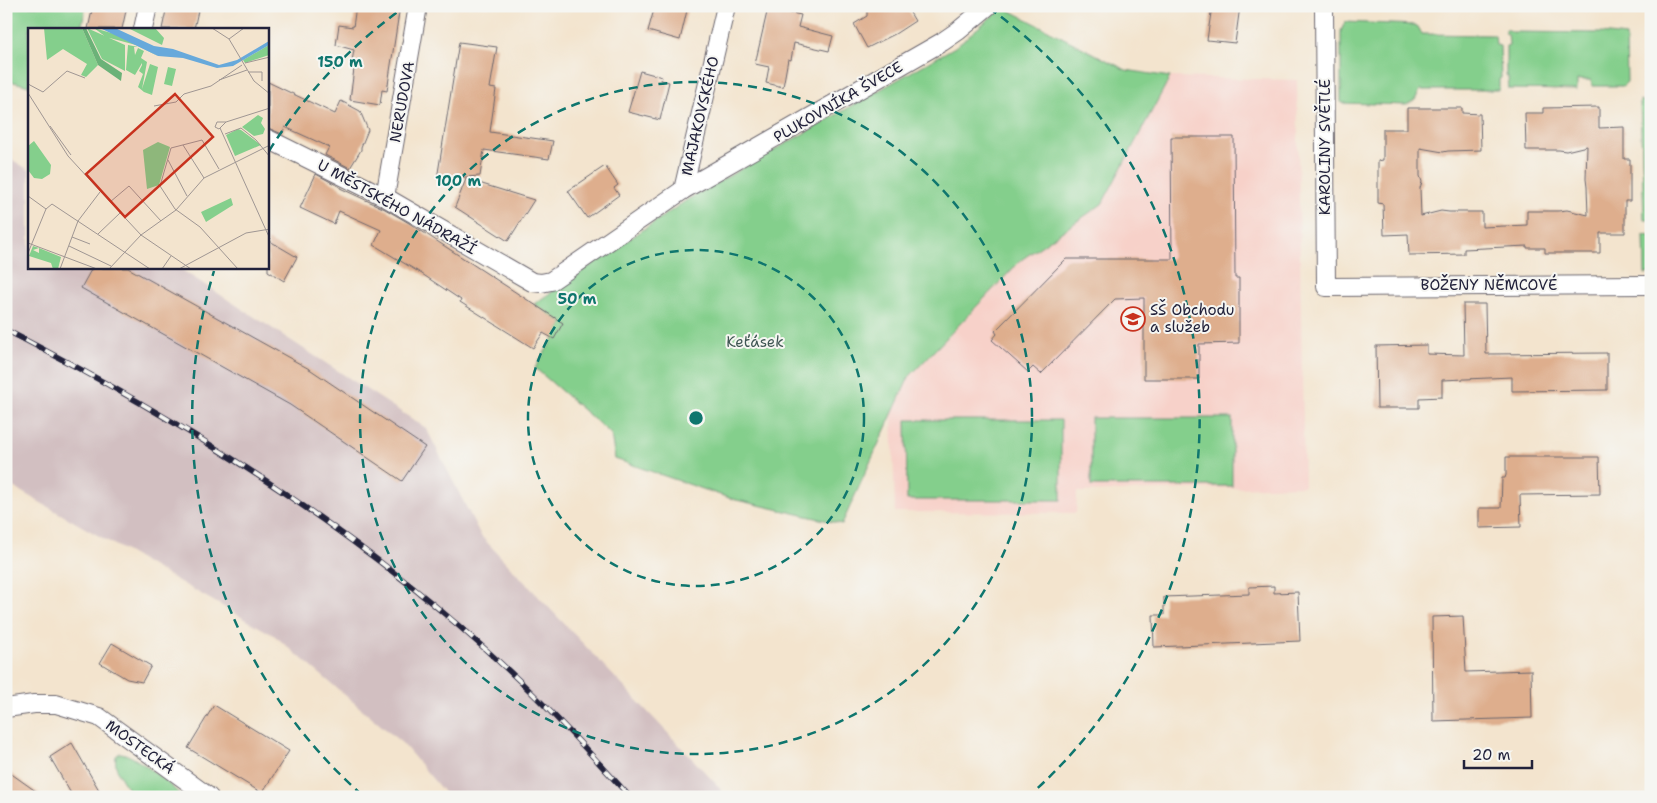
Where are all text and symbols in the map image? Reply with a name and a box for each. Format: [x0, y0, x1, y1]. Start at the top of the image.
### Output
inset map [28, 28, 269, 269]
text: 150 m [317, 52, 363, 72]
street label: MAJAKOVSKÉHO [676, 54, 723, 178]
street label: PLUKOVNÍKA ŠVECE [769, 56, 906, 147]
street label: NERUDOVA [385, 60, 419, 144]
street label: KAROLINY SVĚTLÉ [1314, 79, 1335, 215]
street label: U MĚSTSKÉHO NÁDRAŽÍ [314, 154, 481, 259]
text: 100 m [435, 171, 481, 191]
street label: BOŽENY NĚMCOVÉ [1421, 274, 1557, 295]
text: 50 m [558, 289, 597, 309]
place label: SŠ Obchodu a služeb [1150, 299, 1235, 337]
school or university icon: SŠ Obchodu a služeb [1120, 306, 1146, 332]
park label: Keťásek [726, 332, 784, 352]
centre of rings [687, 409, 705, 427]
street label: MOSTECKÁ [102, 715, 179, 779]
scale bar [1464, 738, 1532, 770]
text: 20 m [1472, 745, 1511, 765]

